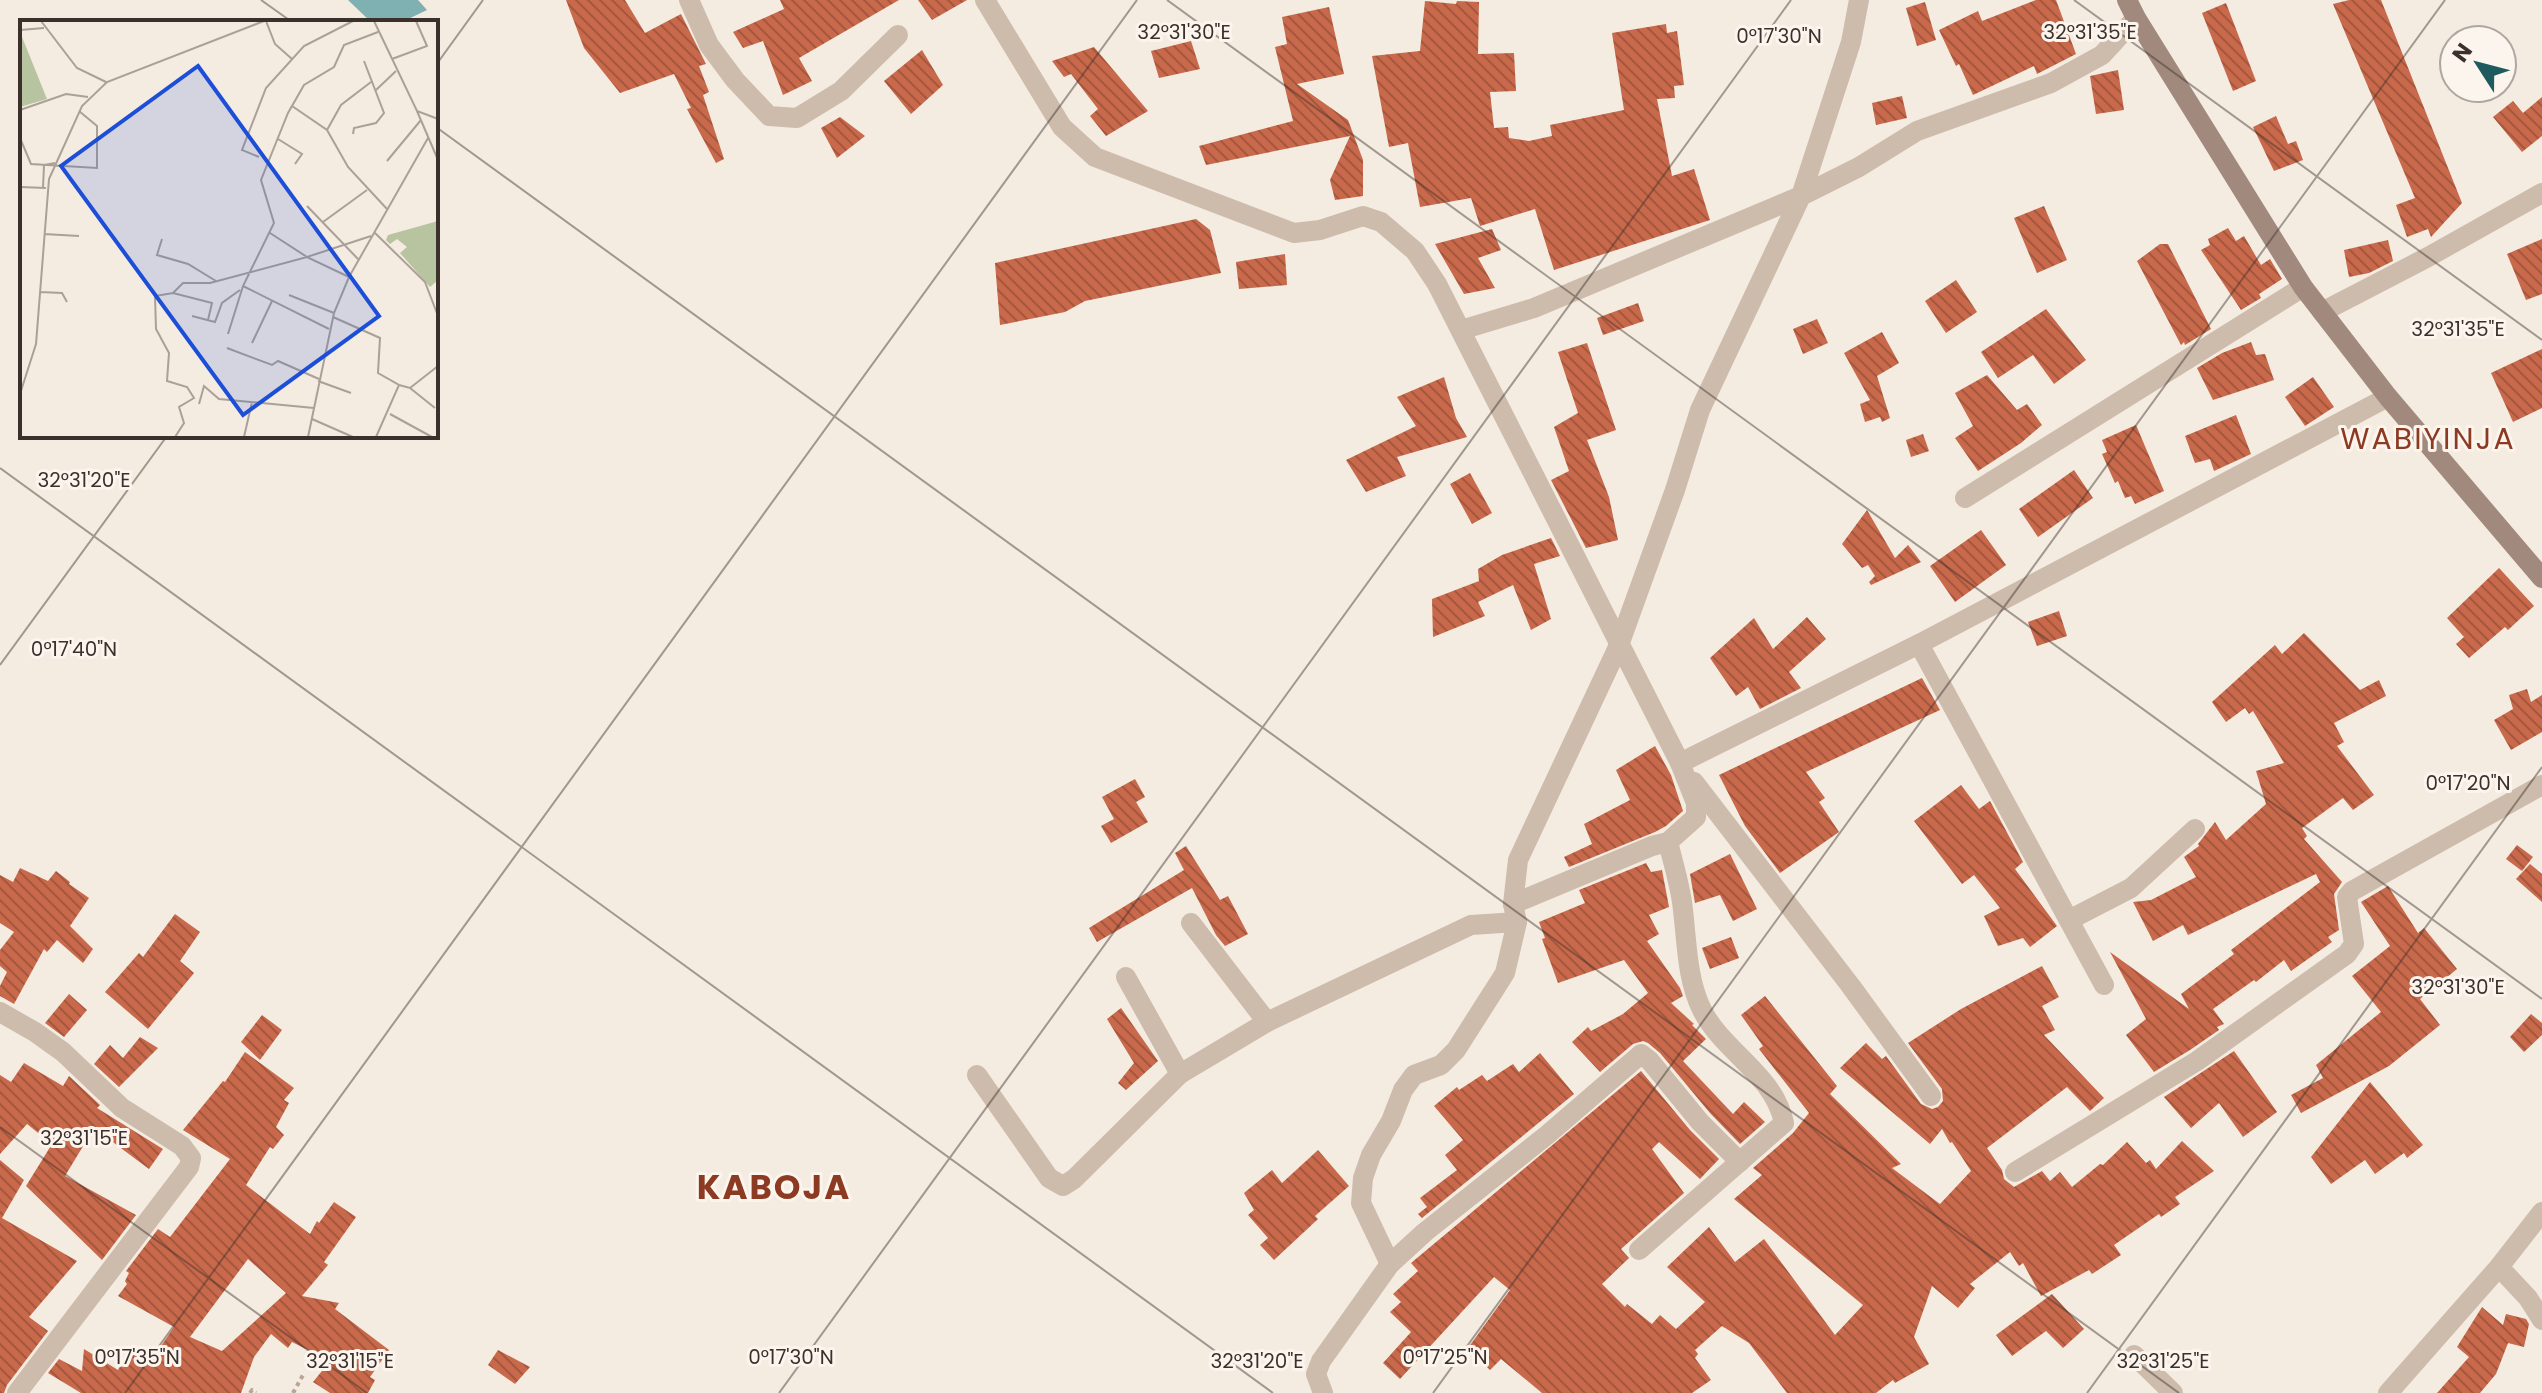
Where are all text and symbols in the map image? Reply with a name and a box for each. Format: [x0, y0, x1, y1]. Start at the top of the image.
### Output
text: 32°31'30"E [1137, 18, 1231, 46]
text: 32°31'35"E [2043, 18, 2137, 46]
inset map [20, 20, 438, 438]
text: 0°17'30"N [1736, 22, 1822, 50]
north arrow [2438, 24, 2518, 104]
text: N [2445, 37, 2480, 68]
text: 32°31'35"E [2411, 315, 2505, 343]
district label: WABIYINJA [2340, 417, 2516, 460]
text: 32°31'20"E [38, 466, 131, 494]
text: 0°17'40"N [31, 635, 117, 663]
text: 0°17'20"N [2425, 769, 2511, 797]
text: 32°31'30"E [2411, 973, 2505, 1001]
text: 32°31'15"E [40, 1124, 128, 1152]
district label: KABOJA [697, 1163, 851, 1211]
text: 0°17'35"N [94, 1343, 180, 1371]
text: 0°17'30"N [748, 1343, 834, 1371]
text: 0°17'25"N [1402, 1343, 1488, 1371]
text: 32°31'15"E [306, 1347, 394, 1375]
text: 32°31'20"E [1211, 1347, 1304, 1375]
text: 32°31'25"E [2117, 1347, 2210, 1375]

